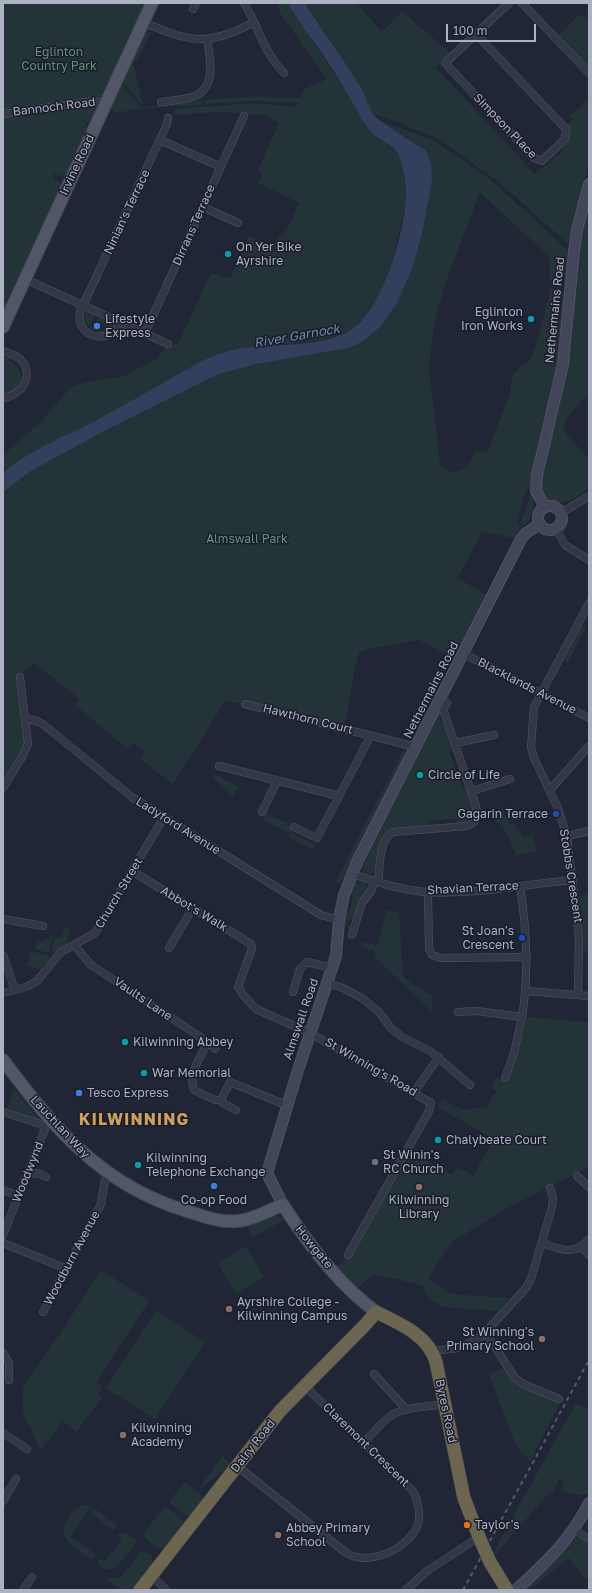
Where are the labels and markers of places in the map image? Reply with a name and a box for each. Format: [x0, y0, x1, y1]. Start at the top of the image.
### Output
place label: On Yer Bike Ayrshire [236, 240, 301, 268]
marker: On Yer Bike Ayrshire [223, 249, 233, 259]
place label: Eglinton Iron Works [461, 305, 523, 333]
place label: Lifestyle Express [105, 312, 155, 340]
marker: Eglinton Iron Works [526, 314, 536, 324]
marker: Lifestyle Express [92, 321, 102, 331]
place label: Circle of Life [428, 768, 500, 782]
marker: Circle of Life [415, 770, 425, 780]
place label: Gagarin Terrace [457, 807, 548, 821]
marker: Gagarin Terrace [551, 809, 561, 819]
place label: St Joan's Crescent [462, 924, 514, 952]
marker: St Joan's Crescent [517, 933, 527, 943]
place label: Kilwinning Abbey [133, 1035, 233, 1049]
marker: Kilwinning Abbey [120, 1037, 130, 1047]
place label: War Memorial [152, 1066, 231, 1080]
marker: War Memorial [139, 1068, 149, 1078]
place label: Tesco Express [87, 1086, 169, 1100]
marker: Tesco Express [74, 1088, 84, 1098]
place label: Chalybeate Court [446, 1133, 547, 1147]
marker: Chalybeate Court [433, 1135, 443, 1145]
place label: St Winin's RC Church [383, 1148, 444, 1176]
place label: Kilwinning Telephone Exchange [146, 1151, 265, 1179]
marker: St Winin's RC Church [370, 1157, 380, 1167]
marker: Kilwinning Telephone Exchange [133, 1160, 143, 1170]
marker: Co-op Food [209, 1181, 219, 1191]
marker: Kilwinning Library [414, 1182, 424, 1192]
place label: Co-op Food [181, 1193, 247, 1207]
place label: Kilwinning Library [389, 1193, 449, 1221]
place label: Ayrshire College - Kilwinning Campus [237, 1295, 347, 1323]
marker: Ayrshire College - Kilwinning Campus [224, 1304, 234, 1314]
place label: St Winning's Primary School [446, 1325, 534, 1353]
marker: St Winning's Primary School [537, 1334, 547, 1344]
place label: Kilwinning Academy [131, 1421, 192, 1449]
marker: Kilwinning Academy [118, 1430, 128, 1440]
place label: Taylor's [475, 1518, 520, 1532]
marker: Taylor's [462, 1520, 472, 1530]
place label: Abbey Primary School [286, 1521, 370, 1549]
marker: Abbey Primary School [273, 1530, 283, 1540]

